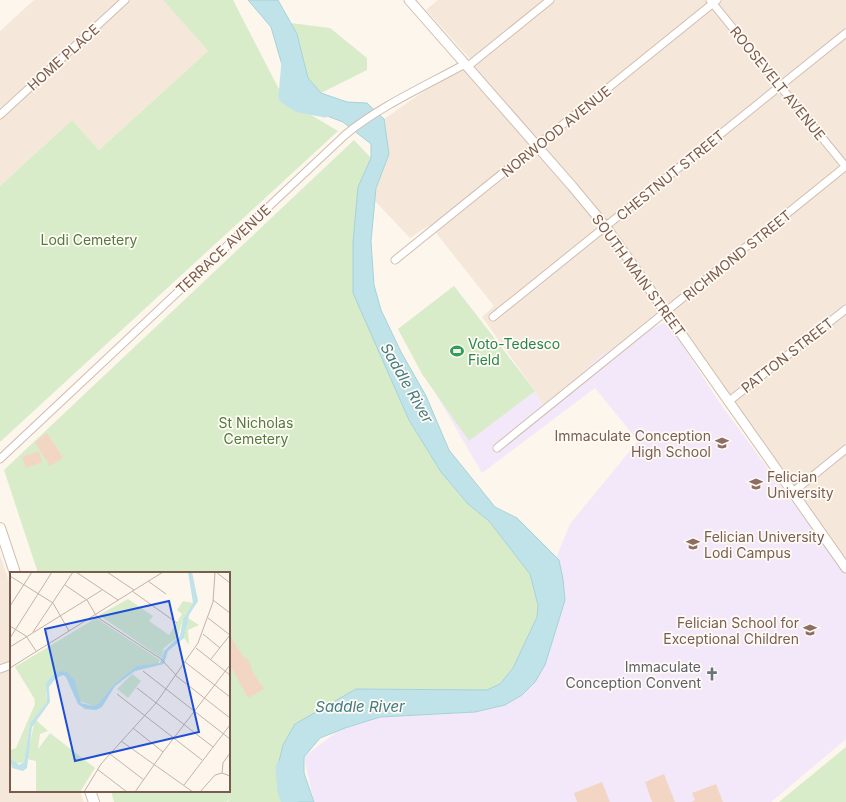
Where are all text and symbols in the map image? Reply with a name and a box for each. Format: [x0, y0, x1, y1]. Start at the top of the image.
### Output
street label: HOME PLACE [24, 20, 102, 94]
street label: ROOSEVELT AVENUE [727, 23, 829, 143]
street label: NORWOOD AVENUE [498, 82, 614, 180]
street label: CHESTNUT STREET [613, 126, 727, 224]
street label: TERRACE AVENUE [172, 201, 274, 297]
street label: RICHMOND STREET [679, 206, 795, 304]
street label: SOUTH MAIN STREET [589, 211, 689, 339]
park label: Lodi Cemetery [41, 231, 138, 248]
street label: PATTON STREET [738, 314, 836, 396]
place label: Voto-Tedesco Field [468, 335, 560, 368]
water label: Saddle River [376, 340, 438, 427]
sports icon: Voto-Tedesco Field [449, 343, 465, 359]
park label: St Nicholas Cemetery [219, 414, 293, 447]
place label: Immaculate Conception High School [555, 427, 711, 460]
school or university icon: Immaculate Conception High School [714, 435, 730, 451]
place label: Felician University [767, 468, 834, 501]
school or university icon: Felician University [748, 476, 764, 492]
place label: Felician University Lodi Campus [704, 528, 825, 561]
school or university icon: Felician University Lodi Campus [685, 536, 701, 552]
inset map [10, 572, 230, 792]
place label: Felician School for Exceptional Children [663, 614, 799, 647]
school or university icon: Felician School for Exceptional Children [802, 622, 818, 638]
place label: Immaculate Conception Convent [566, 658, 701, 691]
church icon: Immaculate Conception Convent [704, 666, 720, 682]
water label: Saddle River [315, 697, 405, 716]

